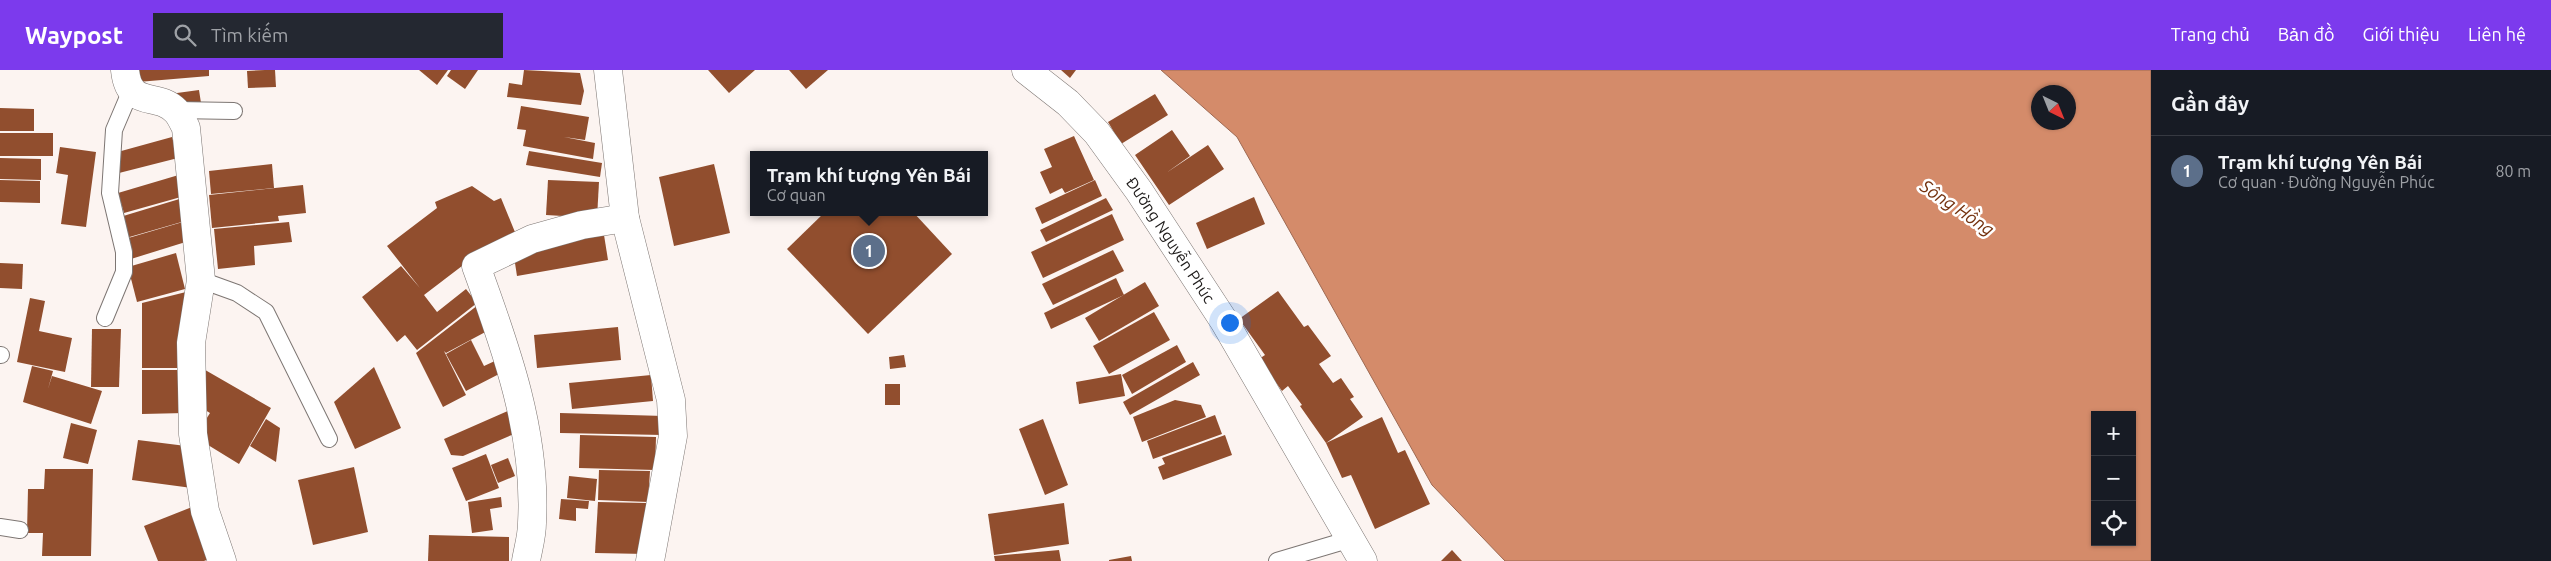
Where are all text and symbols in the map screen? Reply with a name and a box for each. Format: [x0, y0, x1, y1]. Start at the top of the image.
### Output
search box [153, 13, 503, 58]
icon: search [171, 21, 199, 49]
text: Waypost [25, 22, 123, 49]
text: Tìm kiếm [211, 24, 288, 46]
text: Trang chủ [2171, 24, 2250, 44]
text: Bản đồ [2278, 24, 2335, 44]
text: Giới thiệu [2363, 24, 2440, 44]
text: Liên hệ [2468, 24, 2526, 44]
north arrow [2031, 85, 2076, 130]
text: Gần đây [2171, 91, 2249, 115]
popup [750, 151, 988, 216]
text: Trạm khí tượng Yên Bái [2218, 151, 2422, 173]
text: 1 [2182, 162, 2192, 180]
text: 80 m [2495, 162, 2531, 180]
text: Trạm khí tượng Yên Bái [767, 164, 971, 186]
street label: Đường Nguyễn Phúc [1123, 173, 1219, 307]
water label: Sông Hồng [1916, 173, 2000, 239]
text: Cơ quan · Đường Nguyễn Phúc [2218, 173, 2435, 191]
text: Cơ quan [767, 186, 826, 204]
pin: 1 [853, 232, 885, 270]
your location [1217, 310, 1243, 336]
map controls [2091, 411, 2136, 546]
button: + [2091, 411, 2136, 456]
button: − [2091, 456, 2136, 501]
button: locate [2091, 501, 2136, 546]

